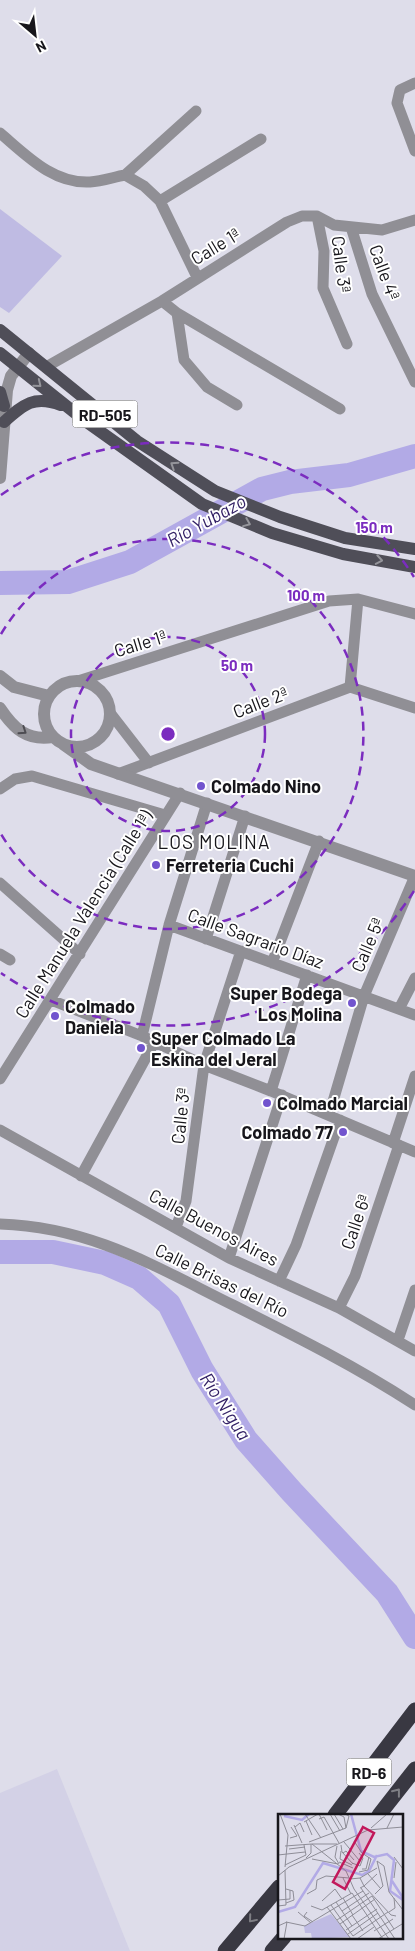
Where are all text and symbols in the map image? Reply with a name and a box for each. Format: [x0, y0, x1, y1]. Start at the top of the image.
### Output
north arrow [10, 10, 60, 60]
text: N [33, 37, 49, 57]
street label: Calle 1ª [186, 223, 244, 269]
street label: Calle 3ª [328, 235, 356, 294]
street label: Calle 4ª [365, 241, 405, 303]
one-way arrow [32, 378, 41, 386]
road number: RD-505 [72, 400, 138, 428]
one-way arrow [171, 462, 180, 471]
water label: Río Yubazo [162, 489, 250, 551]
one-way arrow [242, 516, 251, 527]
text: 150 m [355, 518, 393, 536]
one-way arrow [375, 555, 383, 565]
text: 100 m [287, 586, 325, 604]
street label: Calle 1ª [111, 625, 169, 661]
text: 50 m [221, 656, 253, 674]
street label: Calle 2ª [229, 681, 291, 722]
one-way arrow [17, 725, 26, 734]
centre of rings [159, 725, 177, 743]
place label: Colmado Nino [211, 775, 321, 797]
marker: Colmado Nino [195, 780, 207, 792]
street label: Calle Manuela Valencia (Calle 1ª) [10, 806, 156, 1022]
district label: LOS MOLINA [158, 830, 270, 853]
place label: Ferreteria Cuchi [166, 854, 294, 876]
marker: Ferreteria Cuchi [150, 859, 162, 871]
street label: Calle Sagrario Díaz [185, 903, 327, 973]
street label: Calle 5ª [346, 915, 388, 975]
place label: Super Bodega Los Molina [230, 982, 342, 1025]
place label: Colmado Daniela [65, 995, 135, 1038]
marker: Super Bodega Los Molina [346, 997, 358, 1009]
marker: Colmado Daniela [49, 1010, 61, 1022]
place label: Super Colmado La Eskina del Jeral [151, 1027, 296, 1070]
marker: Super Colmado La Eskina del Jeral [135, 1042, 147, 1054]
street label: Calle 3ª [166, 1087, 194, 1145]
place label: Colmado Marcial [277, 1092, 408, 1114]
marker: Colmado Marcial [261, 1097, 273, 1109]
place label: Colmado 77 [241, 1121, 333, 1143]
marker: Colmado 77 [337, 1126, 349, 1138]
street label: Calle Buenos Aires [145, 1184, 283, 1270]
street label: Calle 6ª [335, 1192, 375, 1252]
street label: Calle Brisas del Río [152, 1238, 292, 1322]
water label: Río Nigua [196, 1368, 256, 1444]
road number: RD-6 [346, 1758, 392, 1785]
one-way arrow [392, 1789, 400, 1798]
inset map [278, 1814, 402, 1938]
one-way arrow [250, 1913, 258, 1922]

